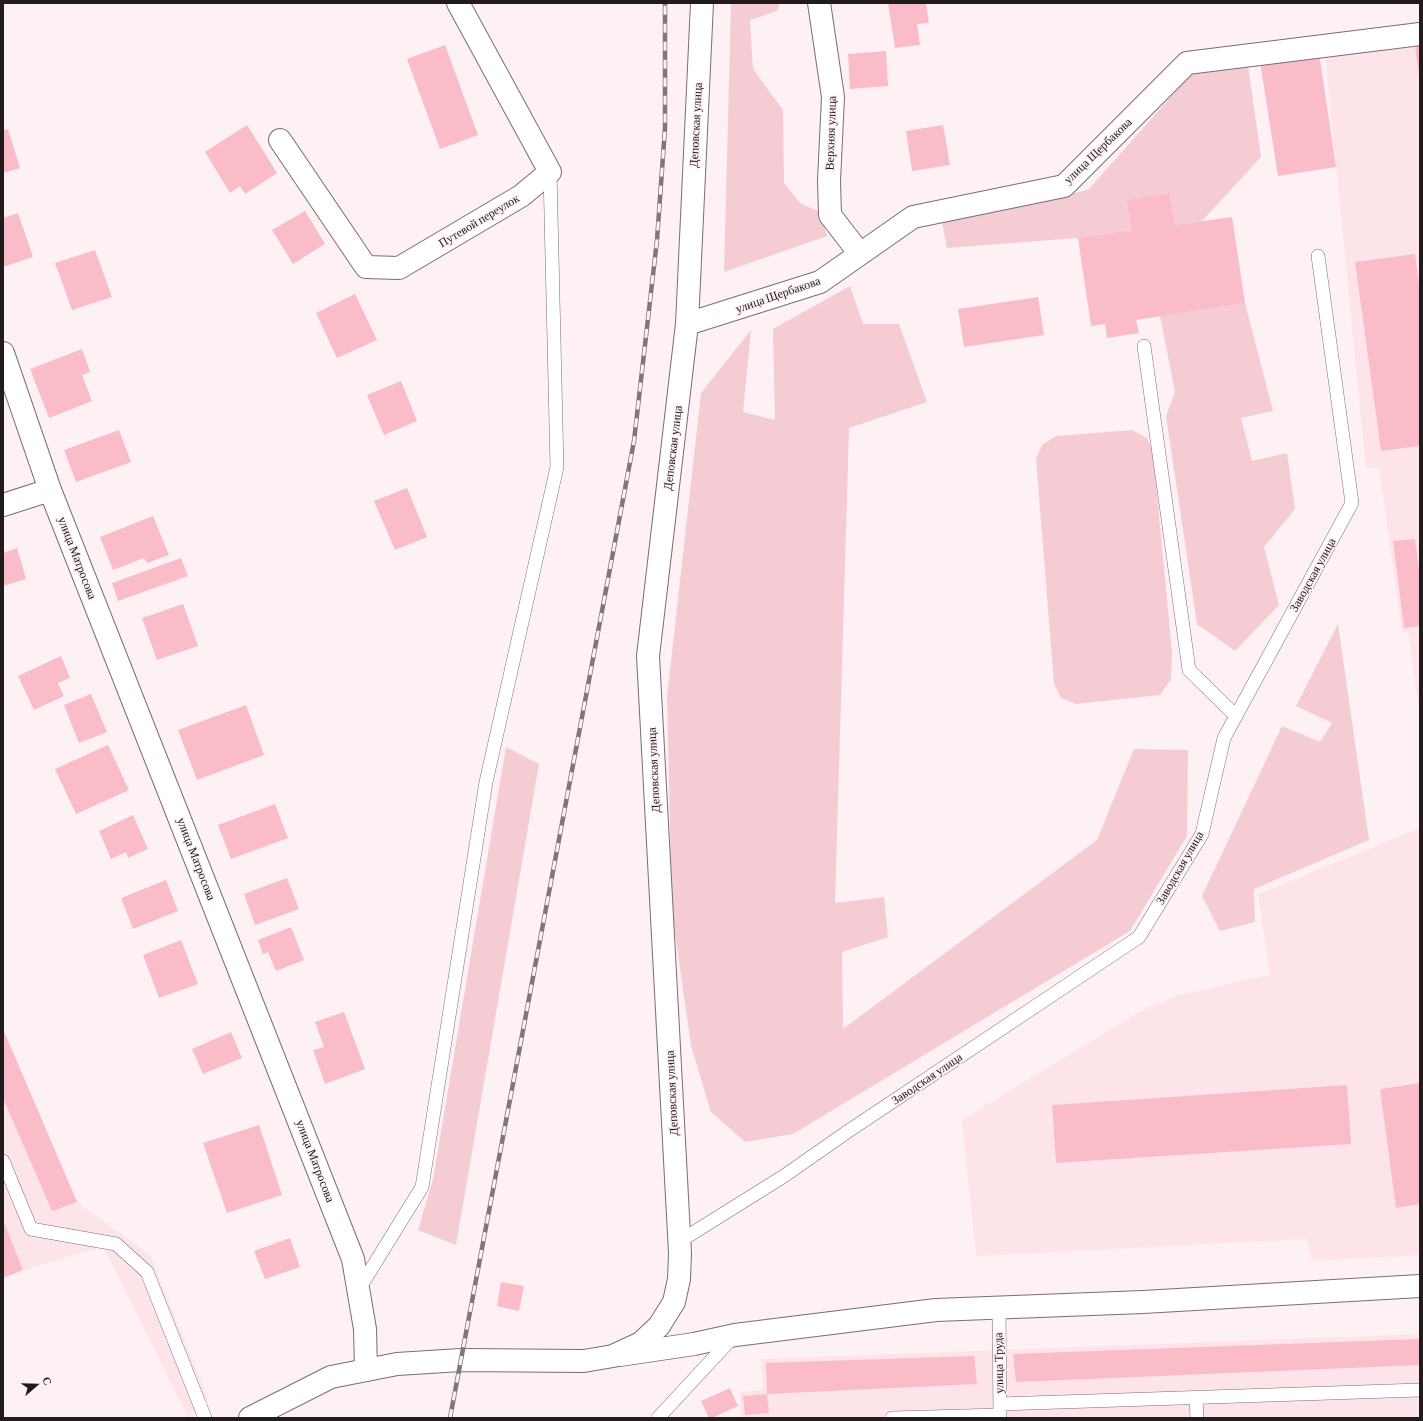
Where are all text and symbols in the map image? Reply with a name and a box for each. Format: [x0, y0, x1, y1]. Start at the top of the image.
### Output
street label: Деповская улица [687, 82, 705, 168]
street label: Верхняя улица [823, 95, 839, 171]
street label: улица Щербакова [1061, 115, 1135, 187]
street label: Путевой переулок [436, 191, 522, 251]
street label: улица Щербакова [734, 274, 822, 316]
street label: Деповская улица [661, 405, 685, 491]
street label: улица Матросова [55, 515, 99, 601]
street label: Заводская улица [1287, 535, 1339, 615]
street label: Деповская улица [645, 727, 663, 813]
street label: улица Матросова [174, 816, 218, 902]
street label: Заводская улица [1153, 829, 1207, 907]
street label: Деповская улица [663, 1050, 681, 1136]
street label: Заводская улица [889, 1050, 965, 1108]
street label: улица Матросова [293, 1118, 337, 1204]
street label: улица Труда [991, 1332, 1007, 1394]
north arrow [16, 1365, 56, 1405]
text: С [40, 1375, 54, 1387]

